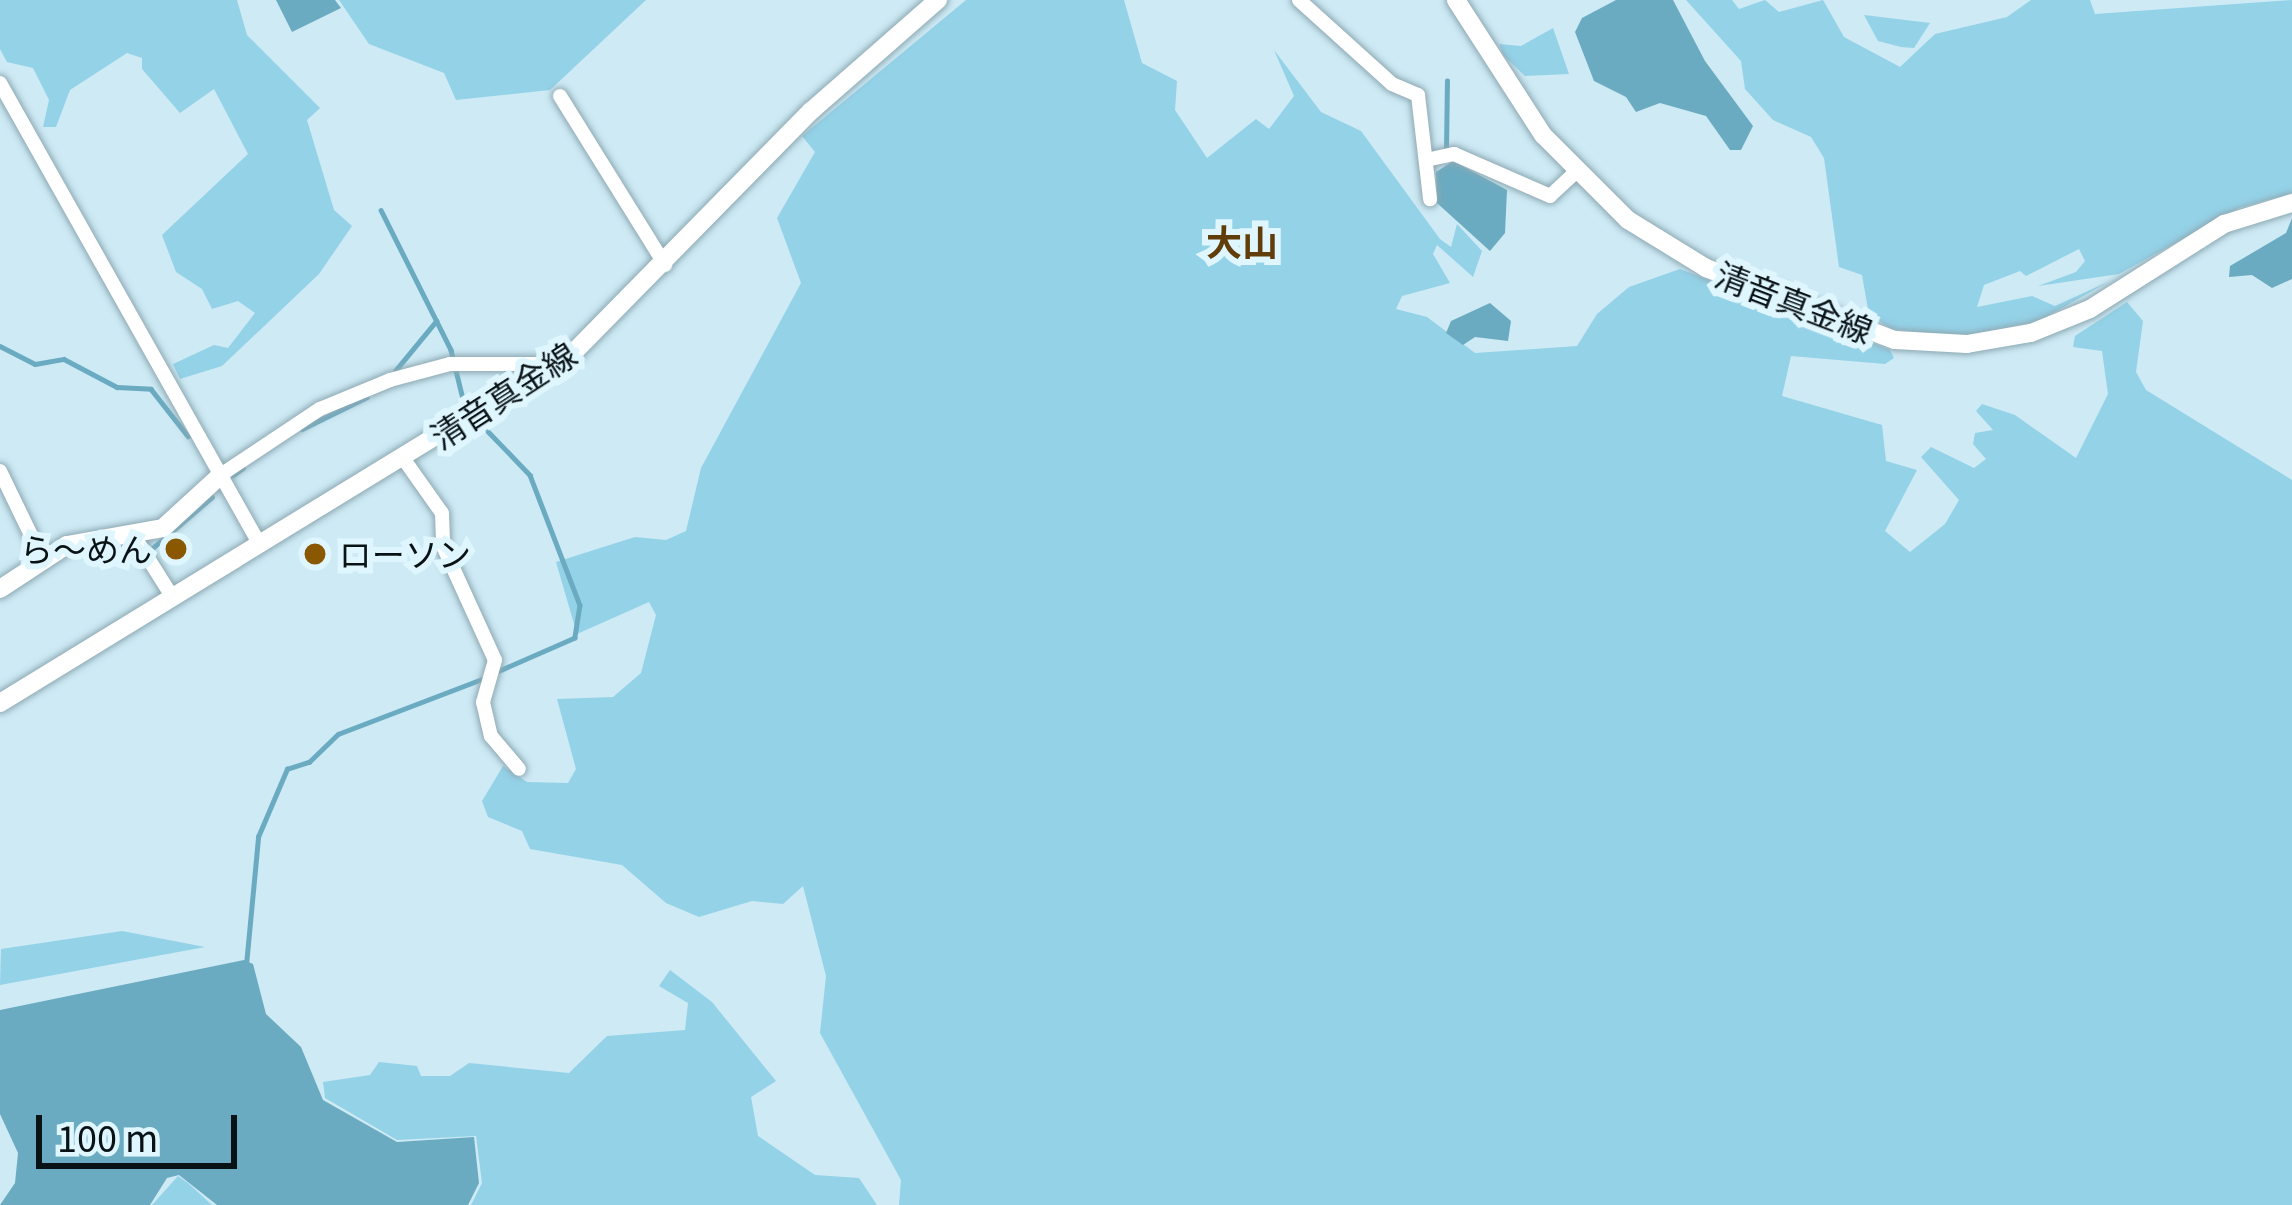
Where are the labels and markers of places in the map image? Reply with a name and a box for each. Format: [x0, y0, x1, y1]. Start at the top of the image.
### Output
place label: ら～めん [20, 529, 152, 569]
place label: ローソン [339, 534, 471, 574]
marker: ら～めん [163, 536, 189, 562]
marker: ローソン [302, 541, 328, 567]

